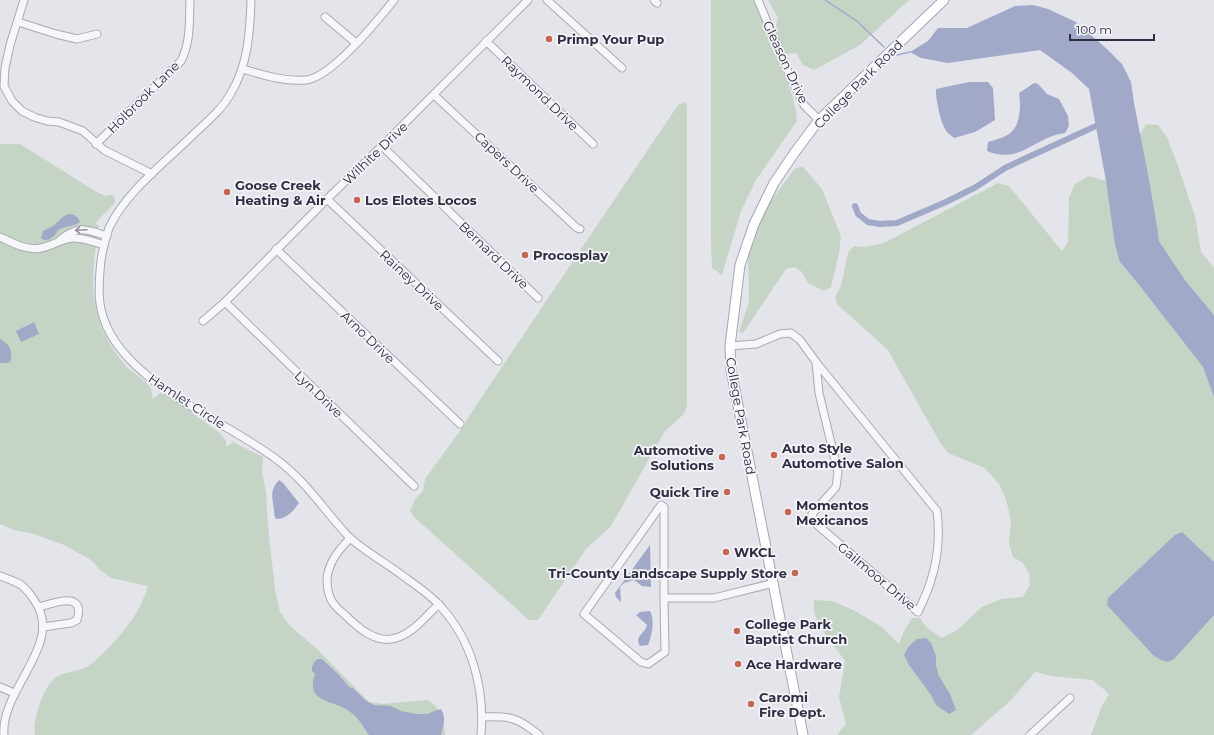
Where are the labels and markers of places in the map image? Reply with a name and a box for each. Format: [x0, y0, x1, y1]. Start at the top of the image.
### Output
place label: Primp Your Pup [557, 31, 664, 47]
marker: Primp Your Pup [544, 34, 554, 44]
place label: Goose Creek Heating & Air [235, 177, 326, 208]
marker: Goose Creek Heating & Air [222, 187, 232, 197]
place label: Los Elotes Locos [365, 192, 477, 208]
marker: Los Elotes Locos [352, 195, 362, 205]
place label: Procosplay [533, 247, 608, 263]
marker: Procosplay [520, 250, 530, 260]
place label: Auto Style Automotive Salon [781, 440, 904, 471]
place label: Automotive Solutions [633, 442, 714, 473]
marker: Auto Style Automotive Salon [769, 450, 779, 460]
marker: Automotive Solutions [717, 452, 727, 462]
place label: Quick Tire [650, 484, 719, 500]
marker: Quick Tire [722, 487, 732, 497]
place label: Momentos Mexicanos [796, 497, 869, 528]
marker: Momentos Mexicanos [783, 507, 793, 517]
place label: WKCL [734, 544, 775, 560]
marker: WKCL [721, 547, 731, 557]
place label: Tri-County Landscape Supply Store [548, 565, 787, 581]
marker: Tri-County Landscape Supply Store [790, 568, 800, 578]
place label: College Park Baptist Church [745, 616, 847, 647]
marker: College Park Baptist Church [732, 626, 742, 636]
place label: Ace Hardware [745, 656, 842, 672]
marker: Ace Hardware [733, 659, 743, 669]
place label: Caromi Fire Dept. [759, 689, 826, 720]
marker: Caromi Fire Dept. [746, 699, 756, 709]

